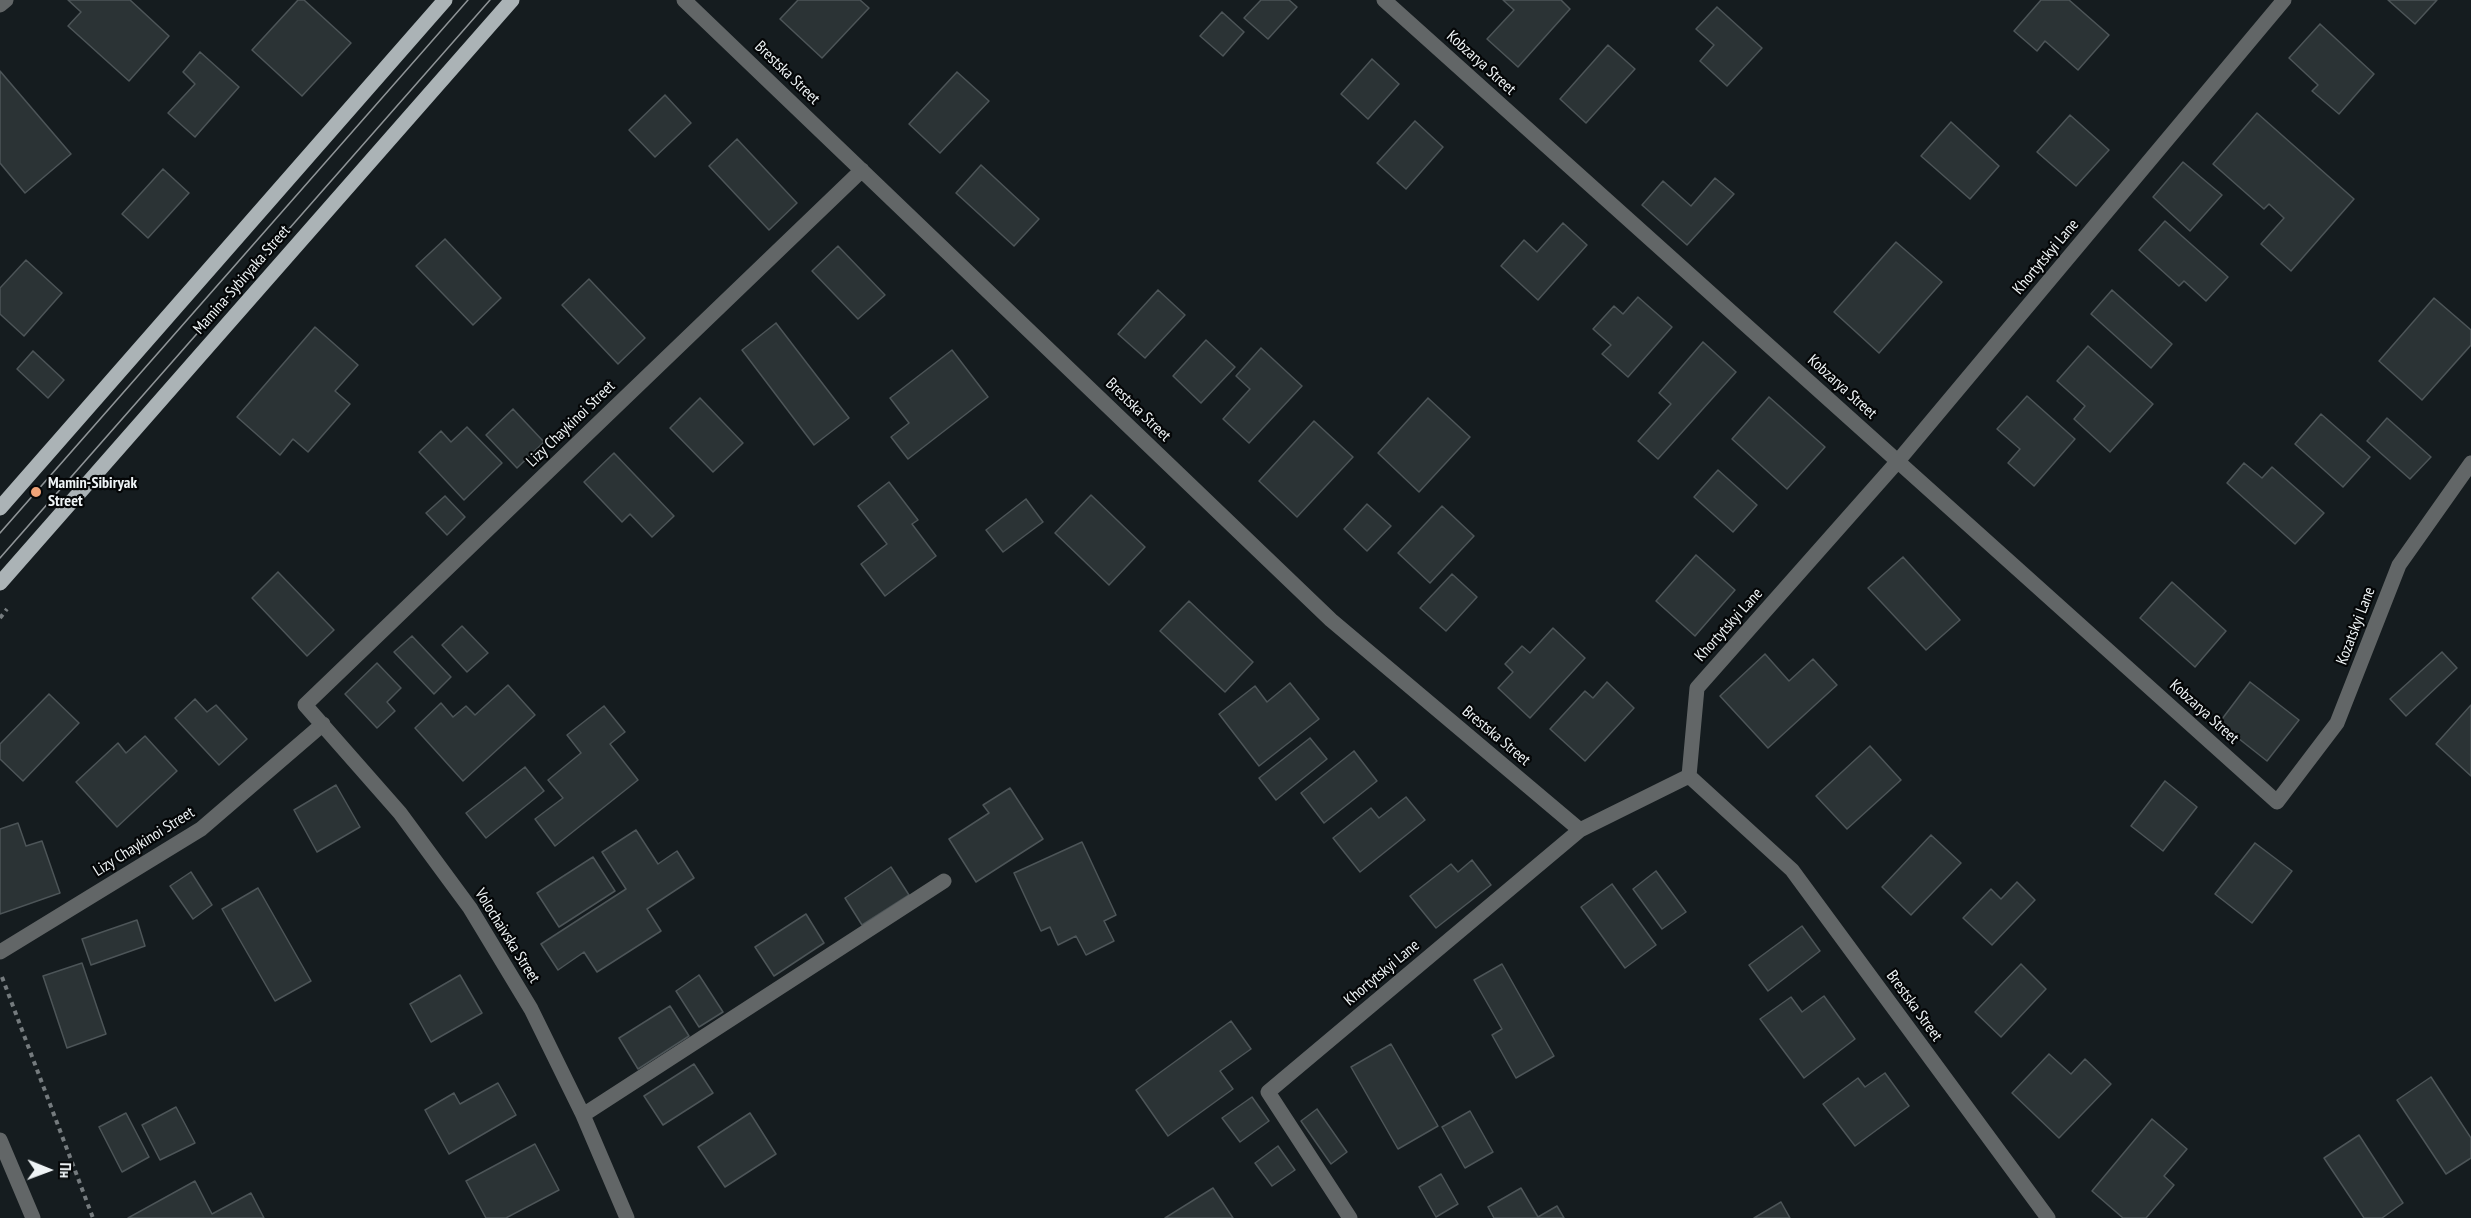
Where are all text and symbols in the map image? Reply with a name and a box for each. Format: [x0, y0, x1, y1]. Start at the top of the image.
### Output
street label: Kobzarya Street [1442, 27, 1520, 99]
street label: Brestska Street [751, 37, 823, 109]
street label: Khortytskyi Lane [2009, 215, 2083, 299]
street label: Mamina-Sybiryaka Street [190, 222, 294, 338]
street label: Kobzarya Street [1803, 351, 1881, 423]
street label: Brestska Street [1102, 374, 1174, 446]
street label: Lizy Chaykinoi Street [523, 377, 619, 471]
place label: Mamin-Sibiryak Street [48, 473, 137, 511]
marker: Mamin-Sibiryak Street [29, 485, 43, 499]
street label: Khortytskyi Lane [1691, 584, 1767, 666]
street label: Kozatskyi Lane [2332, 585, 2380, 667]
street label: Kobzarya Street [2165, 676, 2243, 748]
street label: Brestska Street [1458, 702, 1534, 770]
street label: Lizy Chaykinoi Street [90, 803, 198, 881]
street label: Volochaivska Street [470, 885, 544, 987]
street label: Khortytskyi Lane [1340, 936, 1424, 1010]
street label: Brestska Street [1882, 967, 1946, 1045]
north arrow [18, 1140, 78, 1200]
text: Пн [56, 1162, 76, 1178]

